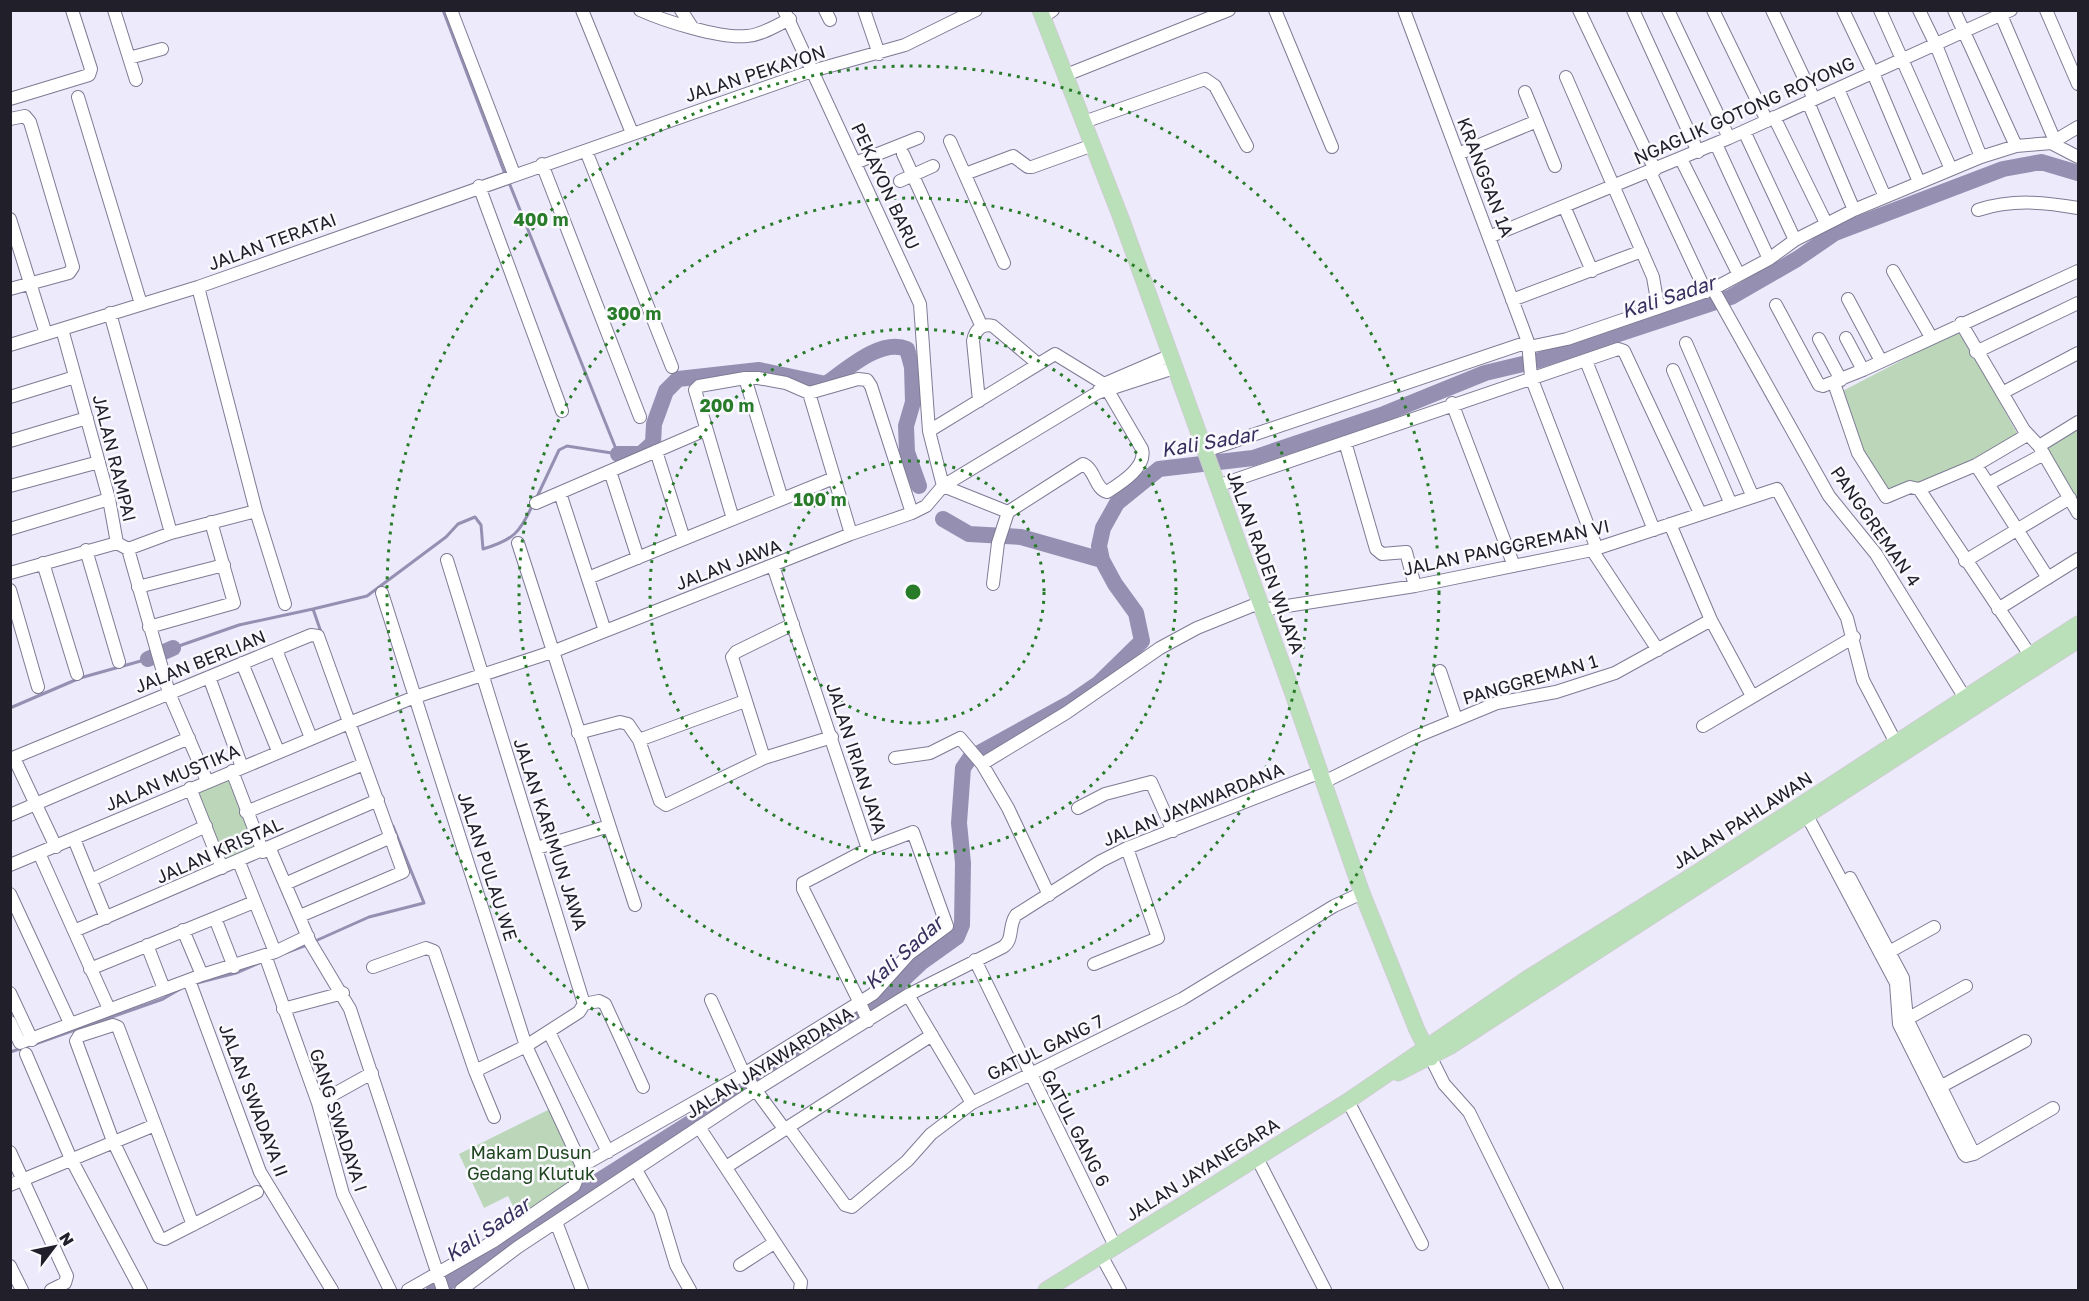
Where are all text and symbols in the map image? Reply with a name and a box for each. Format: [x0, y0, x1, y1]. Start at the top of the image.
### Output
street label: JALAN PEKAYON [682, 40, 828, 106]
street label: NGAGLIK GOTONG ROYONG [1630, 51, 1858, 169]
street label: KRANGGAN 1A [1453, 114, 1519, 240]
street label: PEKAYON BARU [847, 119, 925, 253]
street label: JALAN TERATAI [205, 208, 339, 274]
text: 400 m [514, 208, 568, 230]
water label: Kali Sadar [1618, 269, 1721, 322]
text: 300 m [607, 302, 661, 324]
street label: JALAN RAMPAI [89, 392, 141, 524]
text: 200 m [700, 394, 754, 416]
water label: Kali Sadar [1159, 420, 1262, 461]
street label: PANGGREMAN 4 [1826, 462, 1926, 590]
street label: JALAN RADEN WIJAYA [1223, 468, 1309, 656]
text: 100 m [794, 488, 846, 510]
street label: JALAN PANGGREMAN VI [1401, 514, 1611, 580]
street label: JALAN JAWA [672, 534, 784, 594]
centre of rings [903, 582, 923, 602]
street label: JALAN BERLIAN [131, 625, 269, 697]
street label: PANGGREMAN 1 [1460, 649, 1600, 709]
street label: JALAN IRIAN JAYA [822, 680, 892, 836]
street label: JALAN KARIMUN JAWA [510, 735, 592, 933]
street label: JALAN MUSTIKA [101, 739, 243, 815]
street label: JALAN JAYAWARDANA [1099, 758, 1287, 850]
street label: JALAN PAHLAWAN [1668, 767, 1816, 873]
street label: JALAN PULAU WE [453, 789, 523, 943]
street label: JALAN KRISTAL [152, 812, 286, 888]
water label: Kali Sadar [859, 908, 950, 993]
street label: JALAN JAYAWARDANA [681, 1001, 857, 1123]
street label: GATUL GANG 7 [983, 1009, 1107, 1085]
street label: JALAN SWADAYA II [215, 1020, 293, 1180]
street label: GANG SWADAYA I [305, 1046, 373, 1194]
street label: GATUL GANG 6 [1037, 1066, 1115, 1190]
street label: JALAN JAYANEGARA [1121, 1113, 1283, 1225]
park label: Makam Dusun Gedang Klutuk [467, 1141, 595, 1184]
water label: Kali Sadar [440, 1190, 537, 1266]
north arrow [24, 1217, 84, 1277]
text: N [55, 1229, 78, 1250]

